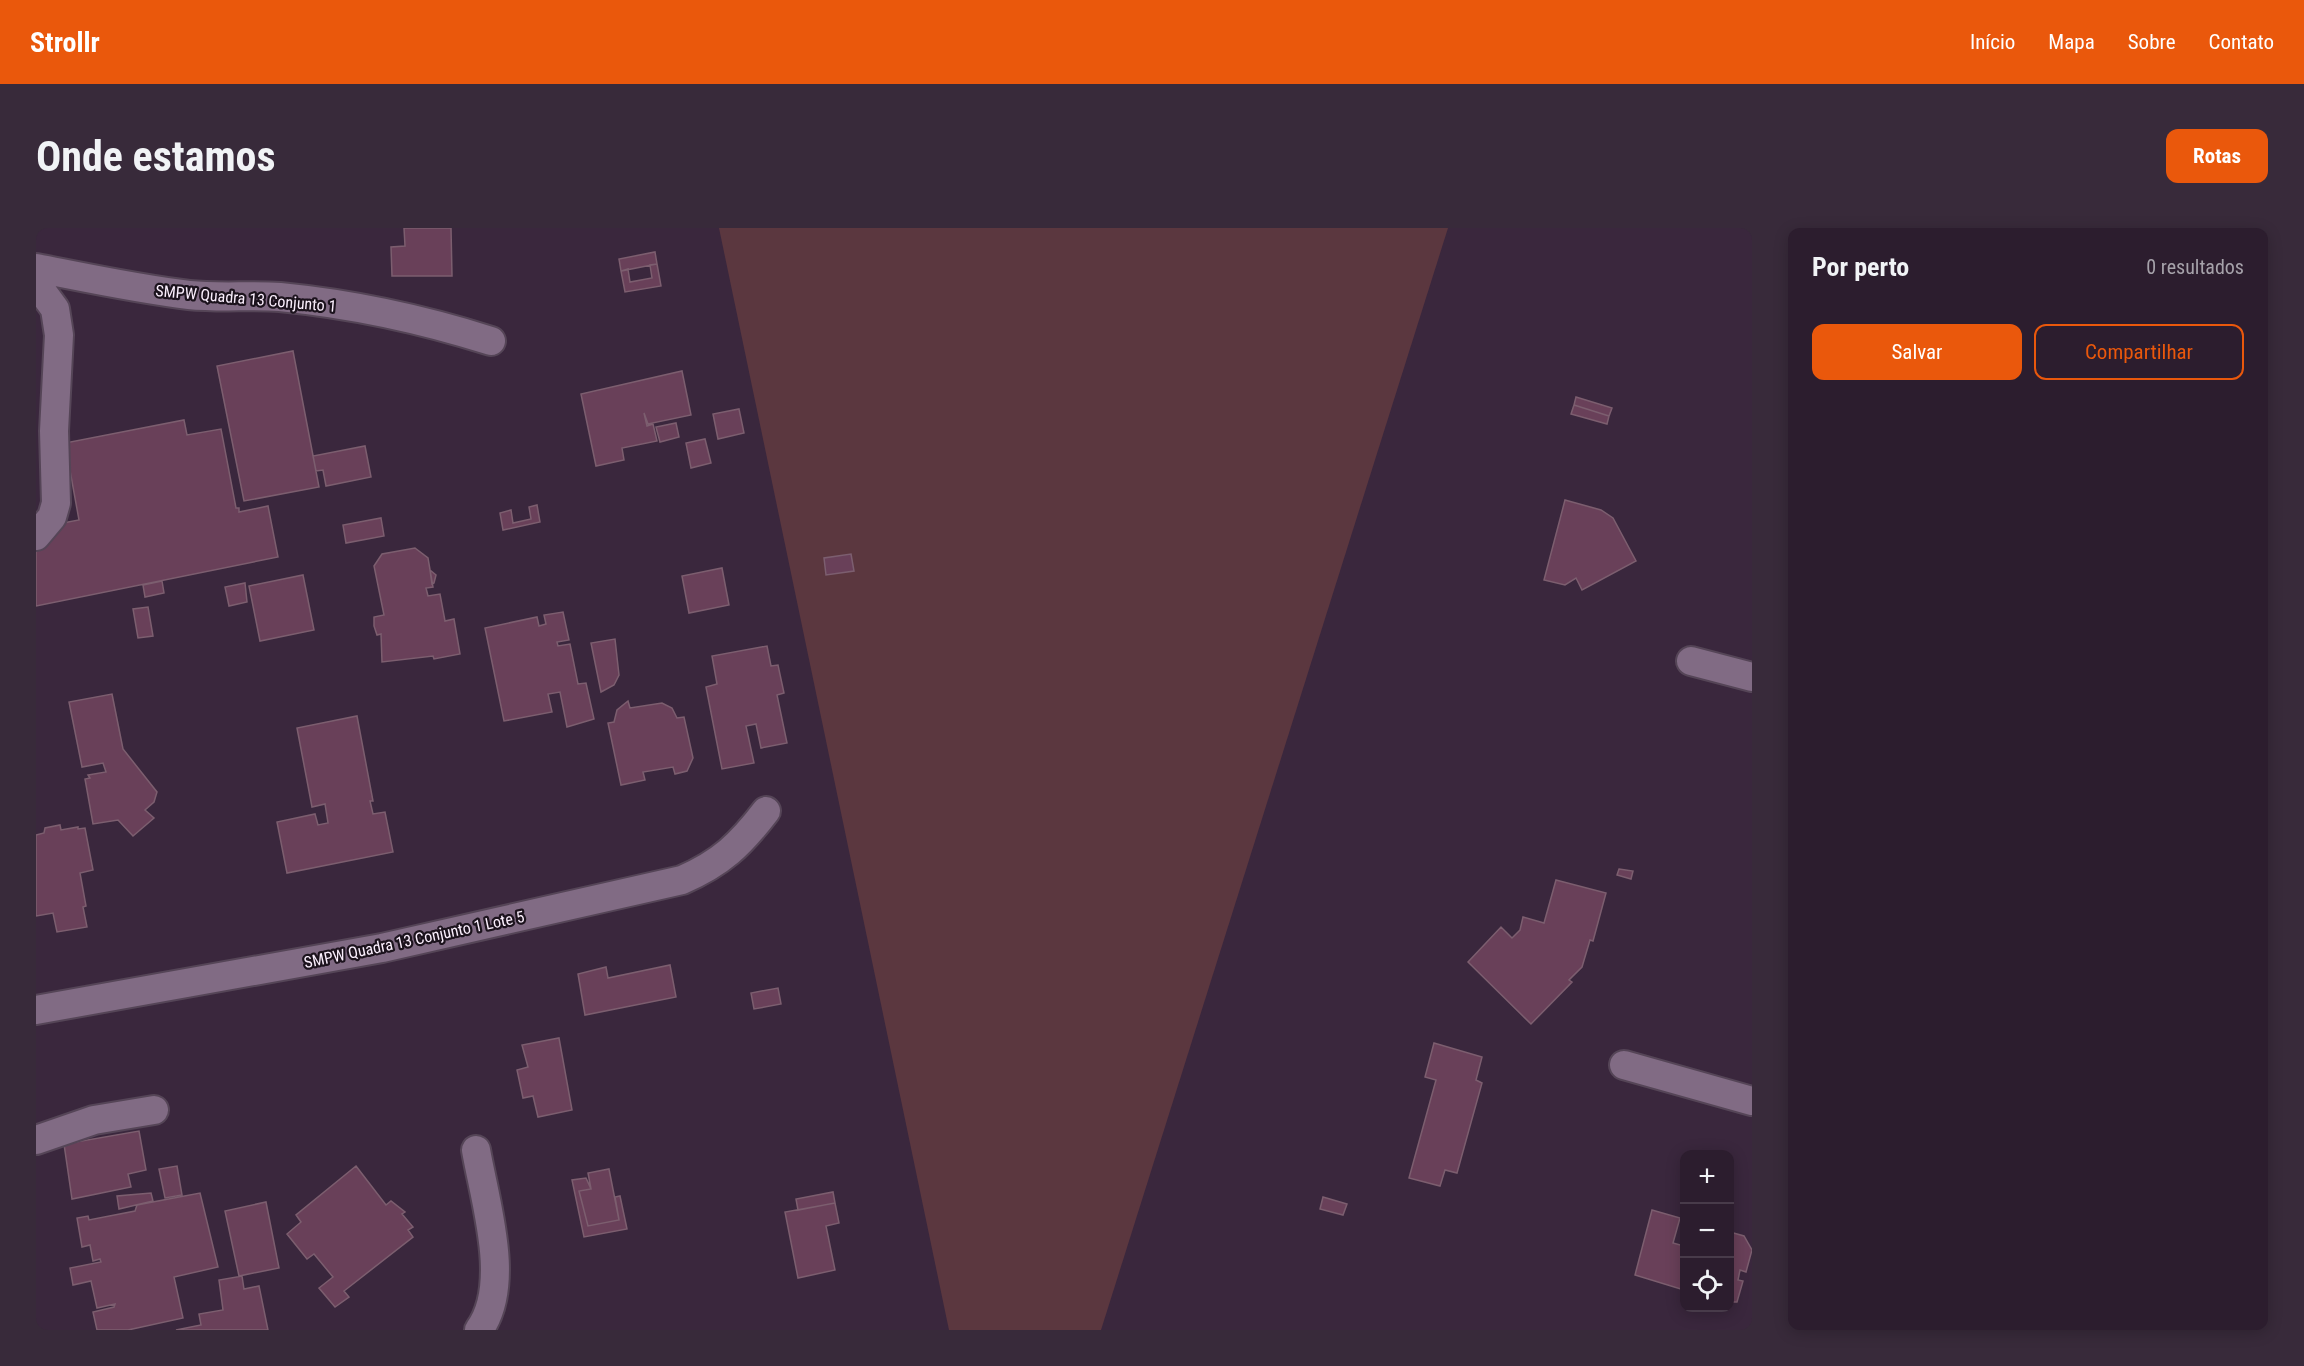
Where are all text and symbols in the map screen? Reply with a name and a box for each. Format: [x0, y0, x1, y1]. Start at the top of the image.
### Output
text: Strollr [30, 26, 100, 59]
text: Início [1970, 30, 2015, 54]
text: Mapa [2048, 30, 2095, 54]
text: Sobre [2128, 30, 2176, 54]
text: Contato [2209, 30, 2274, 54]
button: Rotas [2166, 129, 2268, 183]
text: Onde estamos [36, 132, 276, 181]
text: Por perto [1812, 252, 1909, 282]
text: 0 resultados [2146, 255, 2244, 279]
street label: SMPW Quadra 13 Conjunto 1 [155, 281, 337, 316]
button: Salvar [1812, 324, 2022, 380]
button: Compartilhar [2034, 324, 2244, 380]
street label: SMPW Quadra 13 Conjunto 1 Lote 5 [302, 907, 526, 972]
map controls [1680, 1150, 1734, 1312]
button: + [1680, 1150, 1734, 1204]
button: − [1680, 1204, 1734, 1258]
button: locate [1680, 1258, 1734, 1312]

